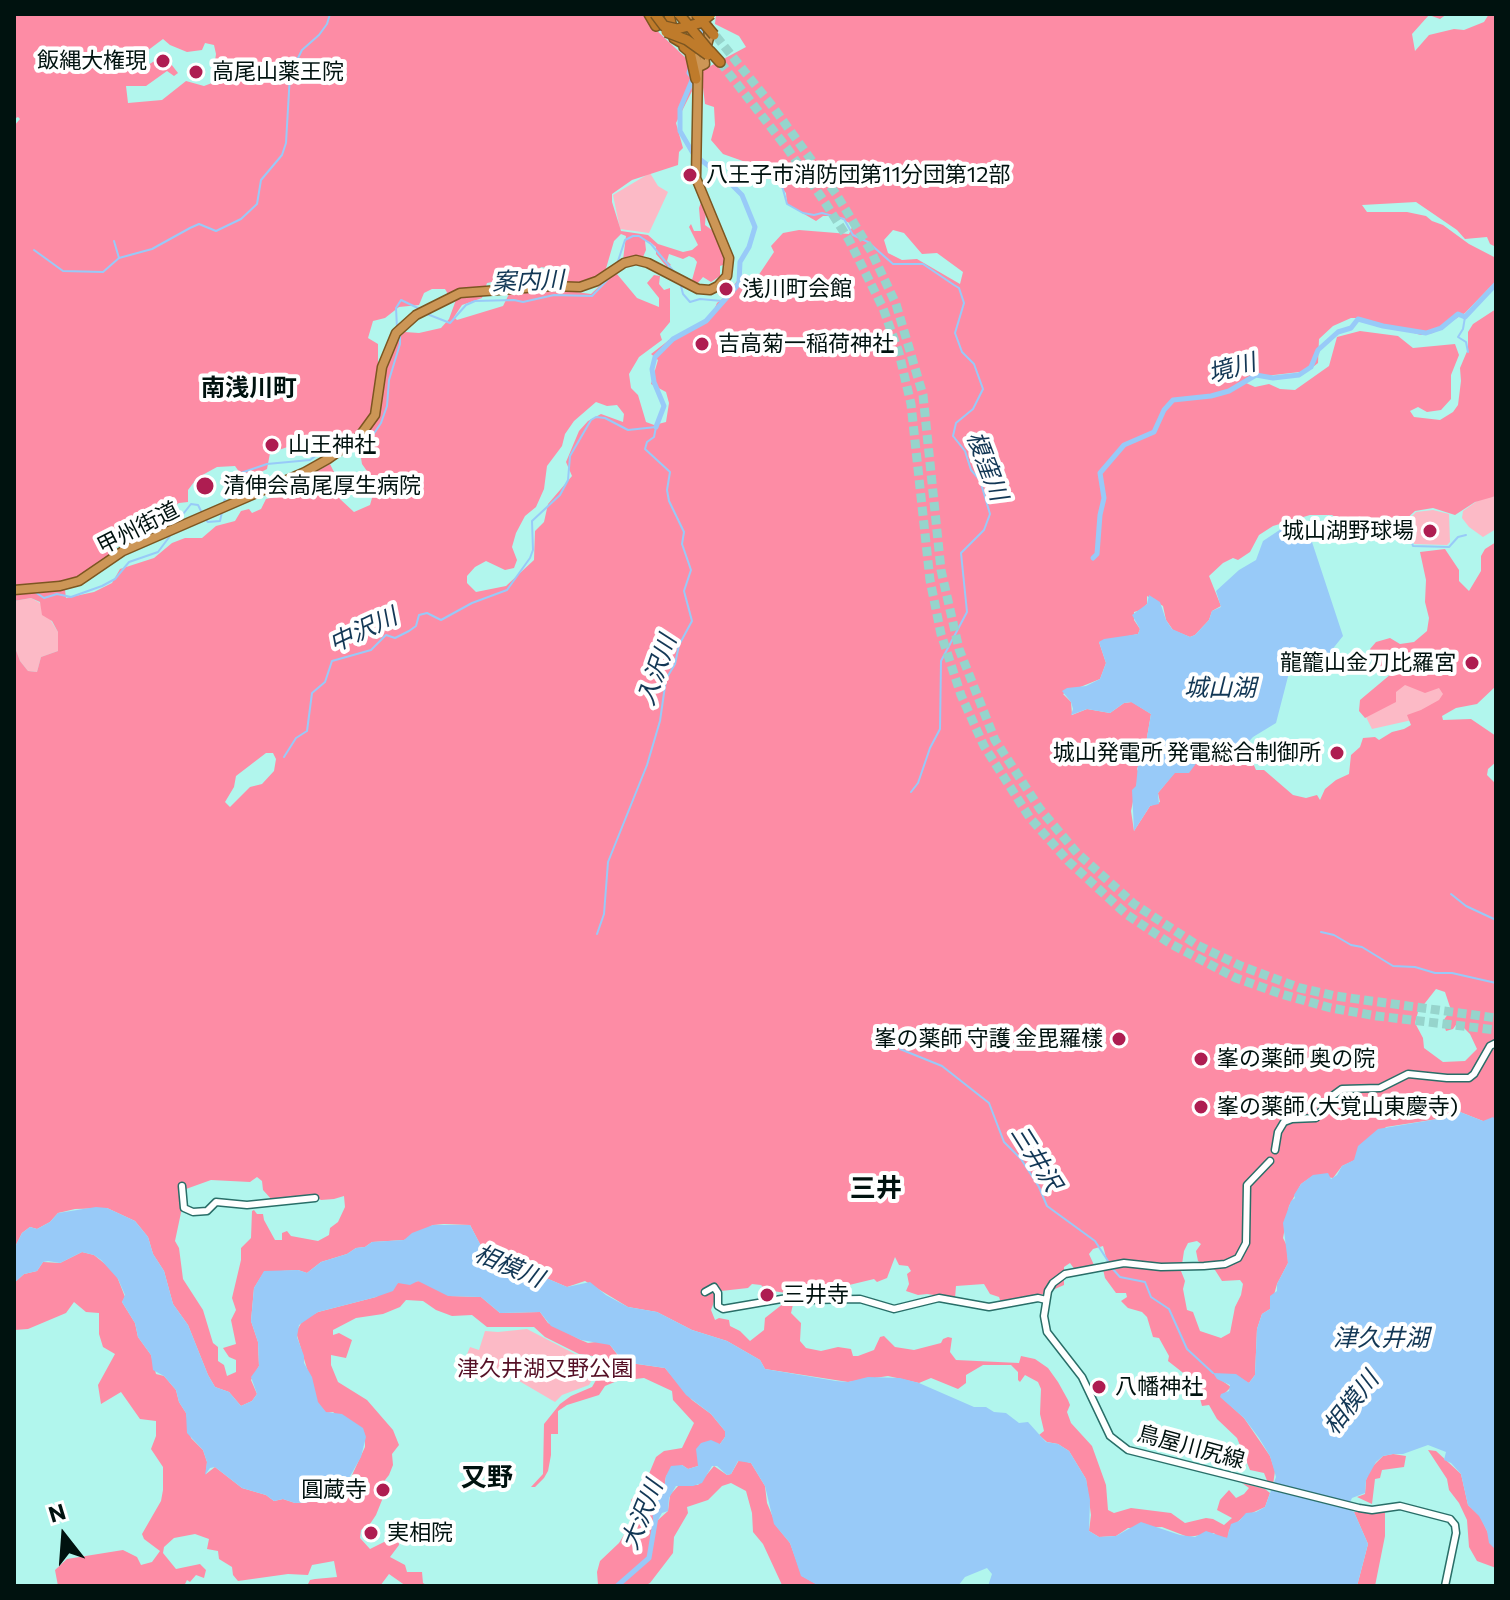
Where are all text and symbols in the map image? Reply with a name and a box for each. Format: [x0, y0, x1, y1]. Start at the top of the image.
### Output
place label: 飯縄大権現 [37, 48, 147, 74]
marker: 飯縄大権現 [154, 52, 172, 70]
place label: 高尾山薬王院 [212, 59, 344, 85]
marker: 高尾山薬王院 [187, 63, 205, 81]
place label: 八王子市消防団第11分団第12部 [706, 162, 1010, 188]
marker: 八王子市消防団第11分団第12部 [681, 166, 699, 184]
water label: 案内川 [492, 265, 564, 297]
place label: 浅川町会館 [742, 276, 852, 302]
marker: 浅川町会館 [717, 280, 735, 298]
place label: 吉高菊一稲荷神社 [718, 331, 894, 357]
marker: 吉高菊一稲荷神社 [693, 335, 711, 353]
water label: 境川 [1205, 348, 1259, 388]
district label: 南浅川町 [201, 374, 297, 402]
water label: 榎窪川 [961, 427, 1013, 505]
place label: 山王神社 [288, 432, 376, 458]
marker: 山王神社 [263, 436, 281, 454]
place label: 清伸会高尾厚生病院 [223, 473, 421, 499]
marker: 清伸会高尾厚生病院 [194, 475, 216, 497]
street label: 甲州街道 [93, 496, 183, 560]
place label: 城山湖野球場 [1282, 518, 1414, 544]
marker: 城山湖野球場 [1421, 522, 1439, 540]
water label: 中沢川 [324, 602, 402, 658]
water label: 入沢川 [632, 631, 682, 709]
place label: 龍籠山金刀比羅宮 [1280, 650, 1456, 676]
marker: 龍籠山金刀比羅宮 [1463, 654, 1481, 672]
water label: 城山湖 [1184, 674, 1256, 702]
place label: 城山発電所 発電総合制御所 [1053, 740, 1321, 766]
marker: 城山発電所 発電総合制御所 [1328, 744, 1346, 762]
place label: 峯の薬師 守護 金毘羅樣 [875, 1026, 1103, 1052]
marker: 峯の薬師 守護 金毘羅樣 [1110, 1030, 1128, 1048]
place label: 峯の薬師 奥の院 [1217, 1046, 1375, 1072]
marker: 峯の薬師 奥の院 [1192, 1050, 1210, 1068]
place label: 峯の薬師 (大覚山東慶寺) [1217, 1094, 1458, 1120]
marker: 峯の薬師 (大覚山東慶寺) [1192, 1098, 1210, 1116]
water label: 三井沢 [1005, 1120, 1067, 1196]
district label: 三井 [850, 1172, 902, 1204]
water label: 相模川 [470, 1239, 548, 1293]
place label: 三井寺 [783, 1282, 849, 1308]
marker: 三井寺 [758, 1286, 776, 1304]
water label: 津久井湖 [1333, 1324, 1429, 1352]
park label: 津久井湖又野公園 [457, 1356, 633, 1382]
water label: 相模川 [1317, 1366, 1385, 1440]
place label: 八幡神社 [1115, 1374, 1203, 1400]
marker: 八幡神社 [1090, 1378, 1108, 1396]
street label: 鳥屋川尻線 [1134, 1420, 1248, 1474]
district label: 又野 [461, 1461, 513, 1493]
water label: 大沢川 [615, 1476, 669, 1554]
place label: 圓蔵寺 [301, 1477, 367, 1503]
marker: 圓蔵寺 [374, 1481, 392, 1499]
north arrow [24, 1496, 104, 1576]
text: N [45, 1497, 69, 1528]
place label: 実相院 [387, 1520, 453, 1546]
marker: 実相院 [362, 1524, 380, 1542]

